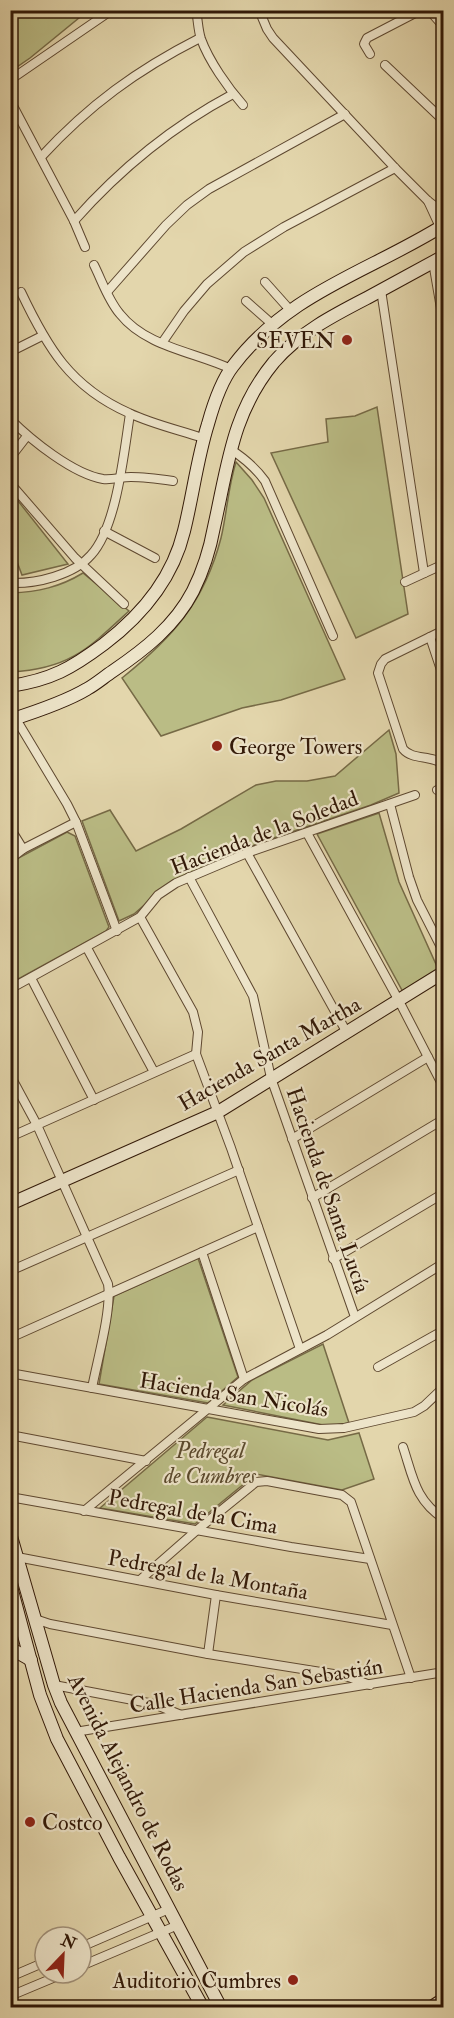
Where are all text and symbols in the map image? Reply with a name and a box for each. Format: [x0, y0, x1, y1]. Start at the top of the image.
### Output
place label: SEVEN [256, 327, 335, 355]
marker: SEVEN [340, 333, 354, 347]
place label: George Towers [229, 733, 362, 761]
marker: George Towers [210, 739, 224, 753]
street label: Hacienda de la Soledad [167, 784, 362, 882]
street label: Hacienda Santa Martha [173, 990, 367, 1118]
street label: Hacienda de Santa Lucía [280, 1084, 377, 1298]
street label: Hacienda San Nicolás [137, 1366, 330, 1424]
park label: Pedregal de Cumbres [163, 1437, 257, 1490]
street label: Pedregal de la Cima [106, 1483, 281, 1541]
street label: Pedregal de la Montaña [105, 1544, 311, 1607]
street label: Calle Hacienda San Sebastián [127, 1652, 385, 1720]
street label: Avenida Alejandro de Rodas [61, 1668, 195, 1896]
place label: Costco [42, 1809, 103, 1837]
marker: Costco [23, 1815, 37, 1829]
north arrow [33, 1925, 93, 1985]
text: N [57, 1930, 80, 1954]
place label: Auditorio Cumbres [112, 1967, 281, 1995]
marker: Auditorio Cumbres [286, 1973, 300, 1987]

